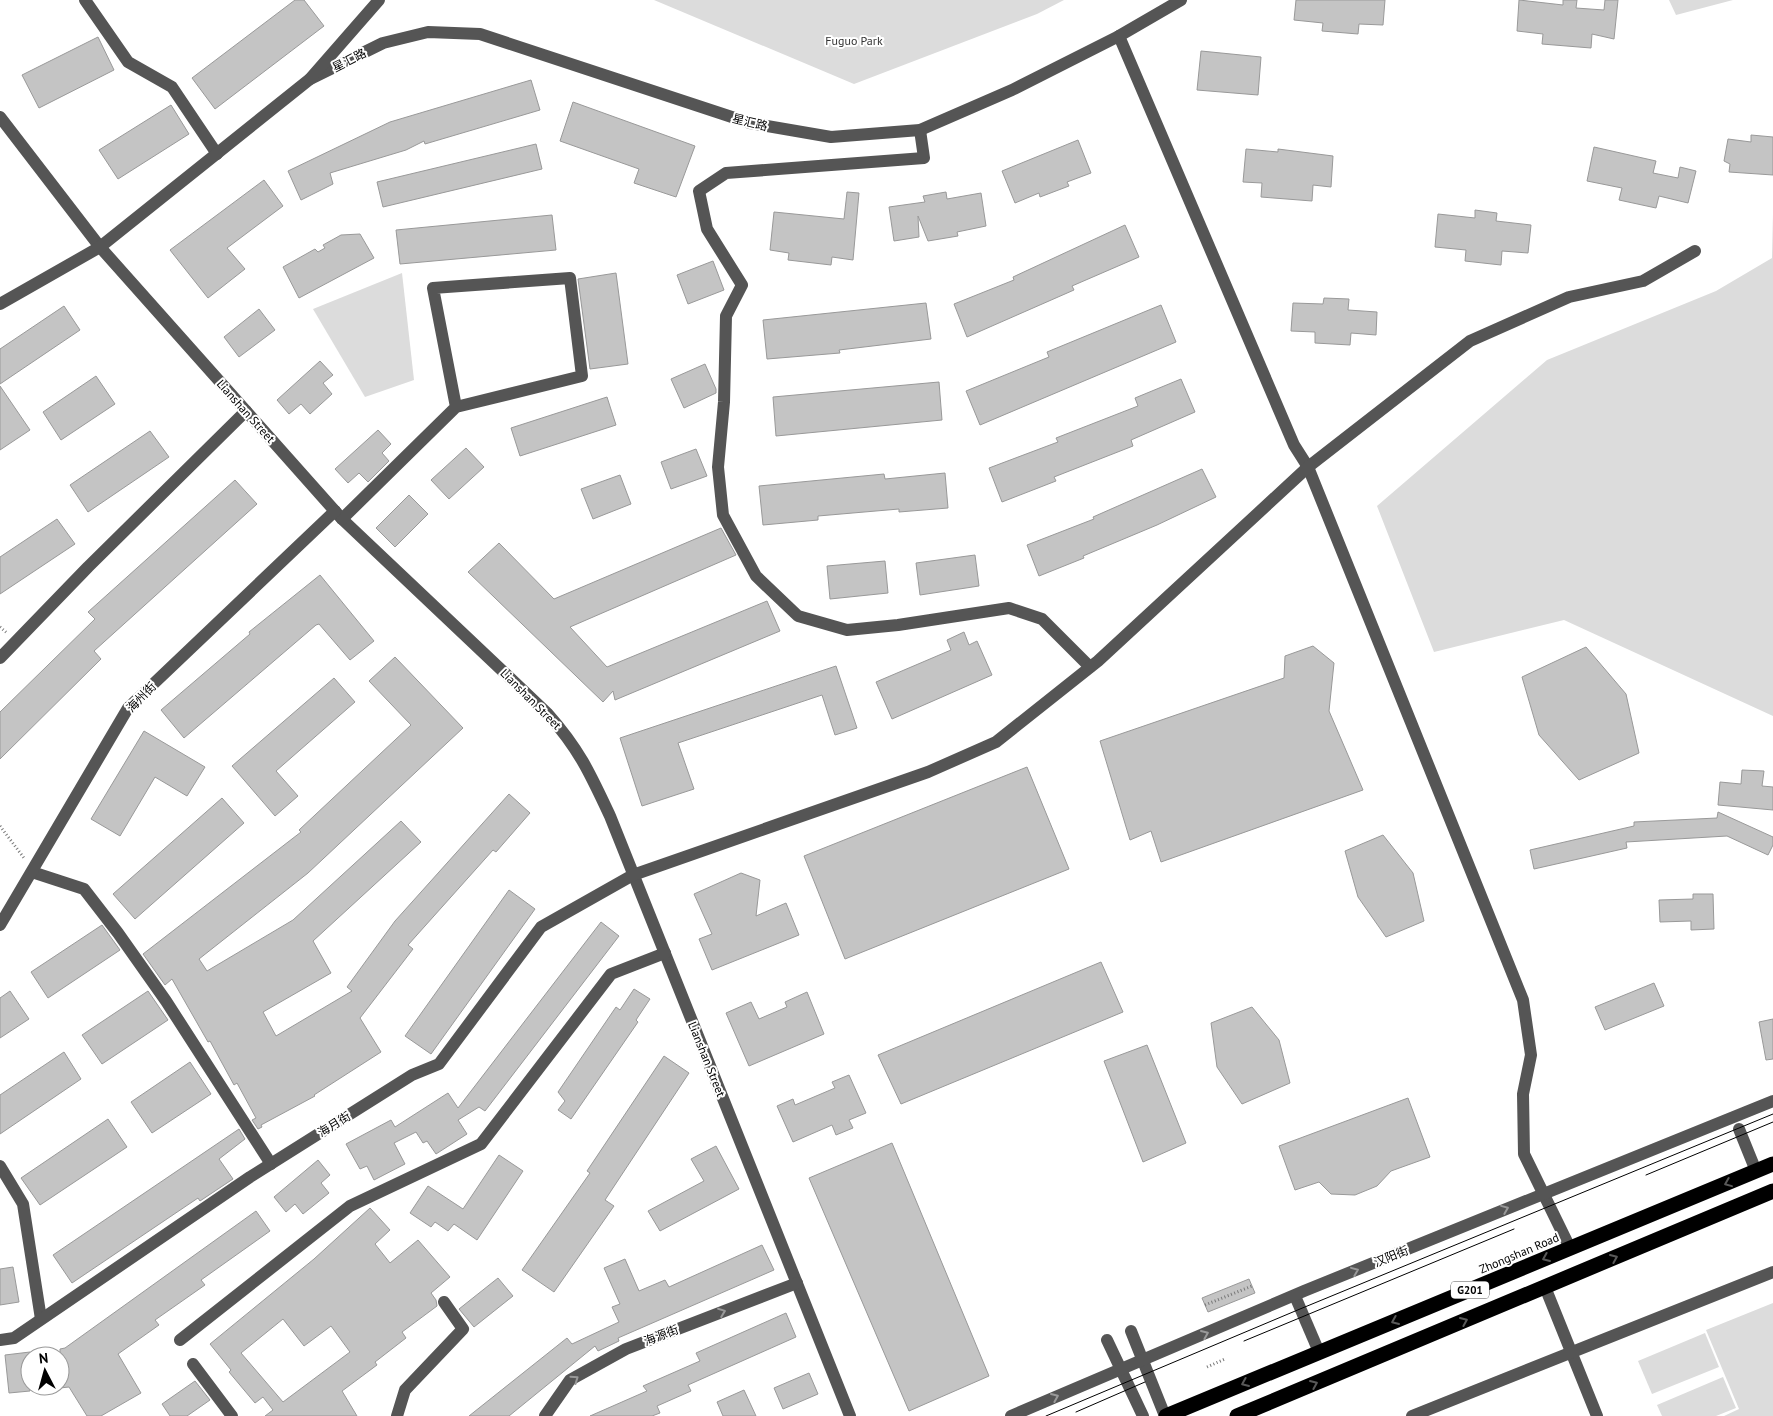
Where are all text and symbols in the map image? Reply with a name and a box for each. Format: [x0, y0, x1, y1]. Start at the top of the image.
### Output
park label: Fuguo Park [825, 33, 883, 48]
street label: 星汇路 [330, 45, 368, 75]
street label: 星汇路 [731, 110, 769, 134]
street label: Lianshan Street [214, 376, 278, 446]
street label: Lianshan Street [497, 665, 565, 733]
street label: 海州街 [123, 679, 159, 715]
street label: Lianshan Street [685, 1019, 729, 1099]
street label: 海月街 [315, 1108, 353, 1140]
one-way arrow [1724, 1176, 1733, 1187]
one-way arrow [1501, 1205, 1509, 1215]
street label: Zhongshan Road [1477, 1229, 1561, 1277]
street label: 汉阳街 [1371, 1242, 1411, 1270]
one-way arrow [1542, 1253, 1550, 1263]
one-way arrow [1609, 1253, 1618, 1264]
one-way arrow [1350, 1266, 1359, 1277]
road number: G201 [1451, 1282, 1489, 1298]
one-way arrow [718, 1308, 726, 1318]
one-way arrow [1392, 1315, 1400, 1325]
one-way arrow [1459, 1316, 1468, 1327]
street label: 海源街 [642, 1322, 680, 1348]
one-way arrow [1200, 1329, 1209, 1340]
north arrow [20, 1346, 70, 1396]
text: N [38, 1349, 49, 1368]
one-way arrow [569, 1376, 579, 1385]
one-way arrow [1242, 1377, 1250, 1387]
one-way arrow [1309, 1379, 1318, 1390]
one-way arrow [1051, 1392, 1059, 1402]

